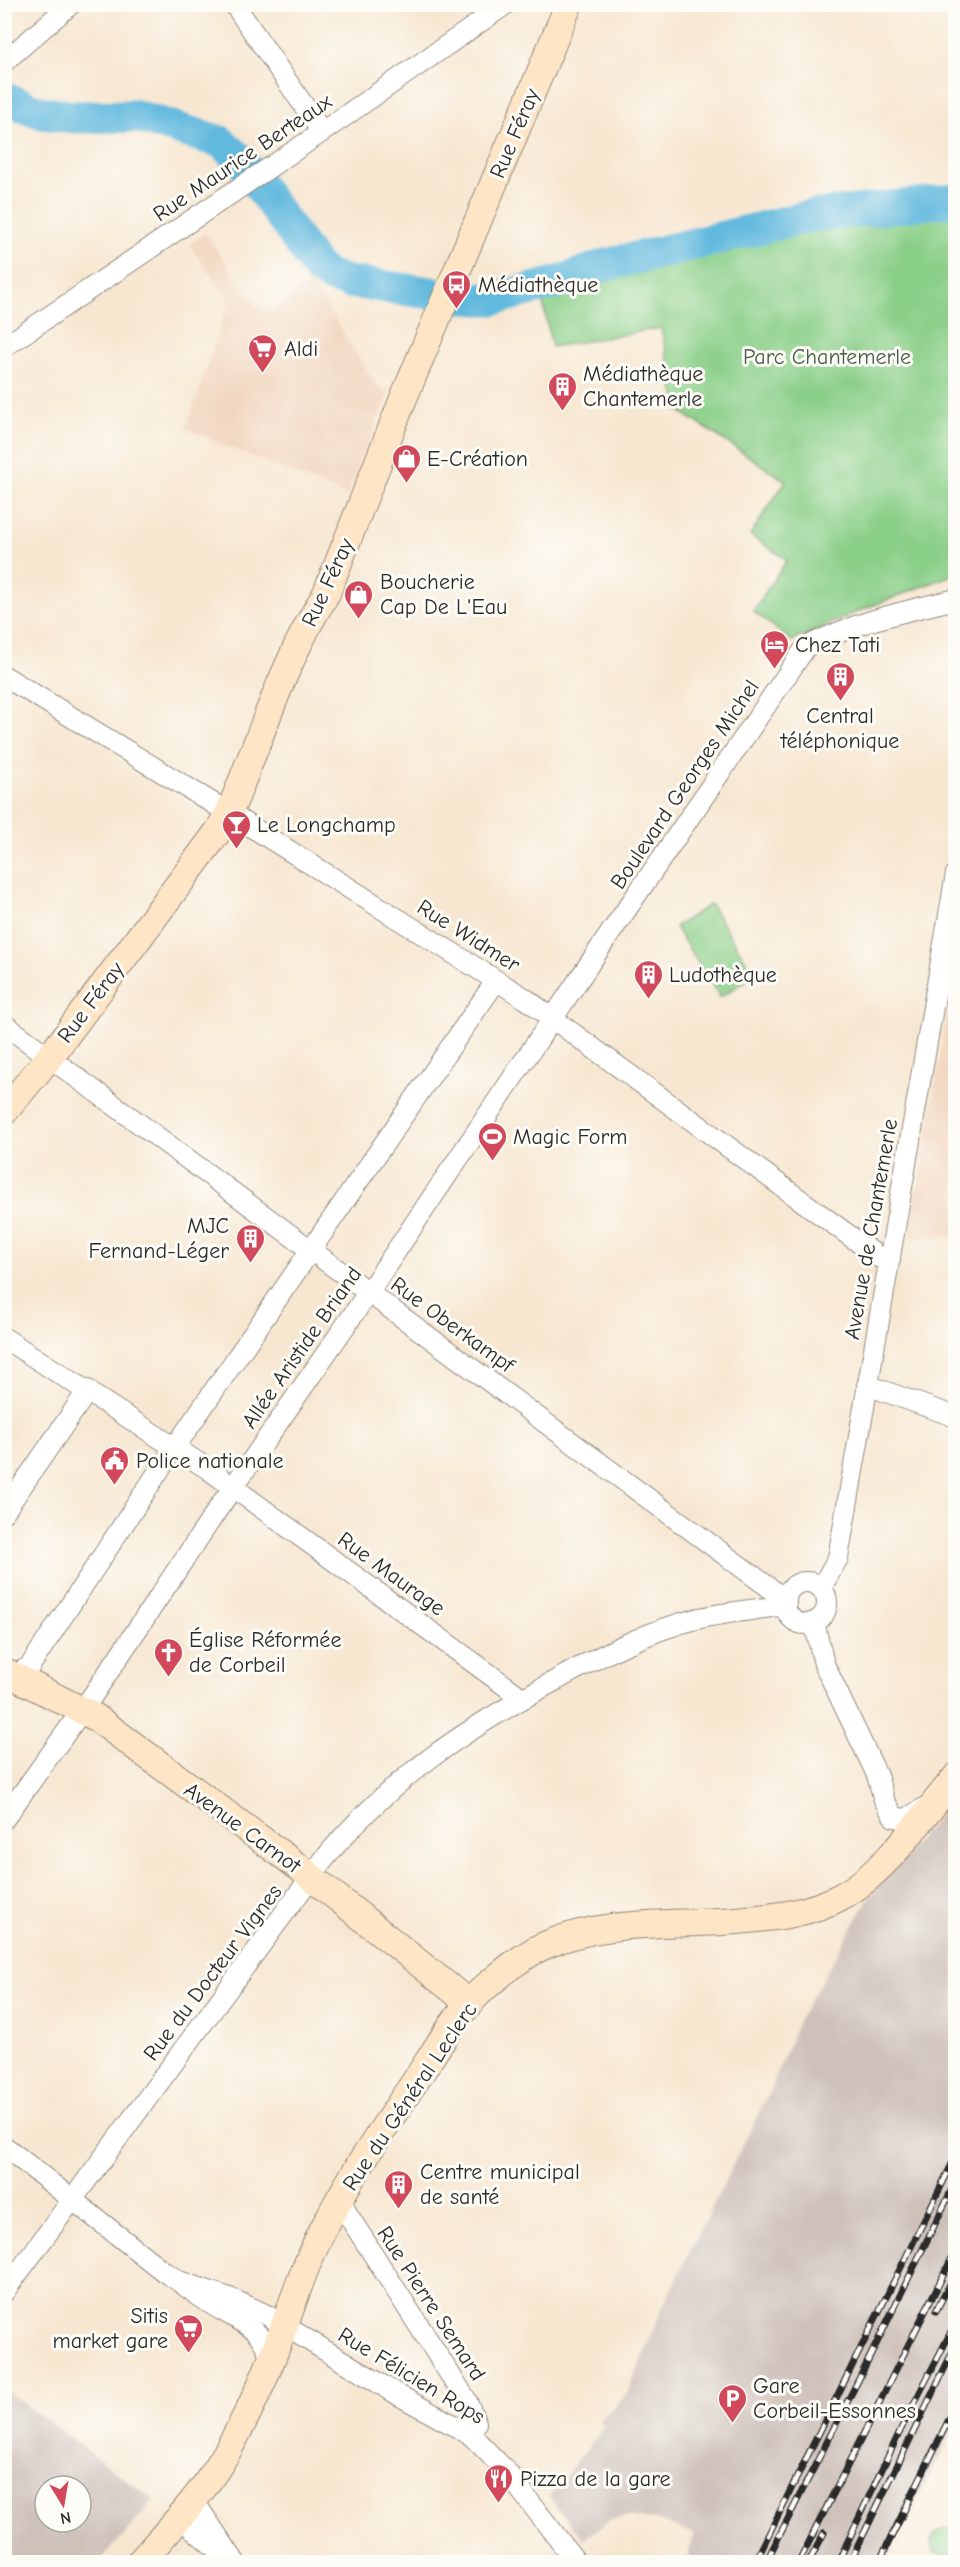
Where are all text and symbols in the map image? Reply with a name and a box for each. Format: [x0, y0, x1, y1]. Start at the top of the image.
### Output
street label: Rue Féray [484, 85, 545, 182]
street label: Rue Maurice Berteaux [148, 88, 337, 227]
bus stop icon: Médiathèque [441, 268, 473, 310]
place label: Médiathèque [478, 272, 598, 298]
supermarket icon: Aldi [247, 332, 279, 374]
place label: Aldi [284, 336, 318, 362]
park label: Parc Chantemerle [743, 344, 911, 370]
place label: Médiathèque Chantemerle [583, 361, 703, 412]
building icon: Médiathèque Chantemerle [546, 370, 578, 412]
shop icon: E-Création [390, 442, 422, 484]
place label: E-Création [427, 446, 528, 472]
street label: Rue Féray [296, 534, 360, 631]
place label: Boucherie Cap De L'Eau [380, 569, 507, 620]
shop icon: Boucherie Cap De L'Eau [343, 578, 375, 620]
hotel icon: Chez Tati [758, 628, 790, 670]
place label: Chez Tati [795, 632, 880, 658]
building icon: Central téléphonique [824, 660, 856, 702]
street label: Boulevard Georges Michel [605, 675, 765, 894]
place label: Central téléphonique [780, 703, 899, 754]
bar icon: Le Longchamp [220, 808, 252, 850]
place label: Le Longchamp [257, 812, 396, 838]
street label: Rue Widmer [412, 894, 525, 978]
street label: Rue Féray [52, 957, 130, 1048]
building icon: Ludothèque [632, 958, 664, 1000]
place label: Ludothèque [669, 962, 777, 988]
street label: Avenue de Chantemerle [839, 1117, 903, 1342]
sports icon: Magic Form [476, 1120, 508, 1162]
place label: Magic Form [513, 1124, 627, 1150]
place label: MJC Fernand-Léger [89, 1213, 229, 1264]
building icon: MJC Fernand-Léger [234, 1222, 266, 1264]
street label: Allée Aristide Briand [236, 1262, 367, 1433]
street label: Rue Oberkampf [386, 1271, 521, 1379]
public building icon: Police nationale [99, 1444, 131, 1486]
place label: Police nationale [136, 1448, 284, 1474]
street label: Rue Maurage [333, 1526, 450, 1621]
place label: Église Réformée de Corbeil [189, 1627, 341, 1678]
church icon: Église Réformée de Corbeil [152, 1636, 184, 1678]
street label: Avenue Carnot [179, 1777, 306, 1879]
street label: Rue du Docteur Vignes [138, 1879, 288, 2066]
street label: Rue du Général Leclerc [337, 1997, 483, 2196]
place label: Centre municipal de santé [420, 2159, 580, 2210]
building icon: Centre municipal de santé [383, 2168, 415, 2210]
street label: Rue Pierre Semard [372, 2221, 491, 2386]
place label: Sitis market gare [53, 2303, 168, 2354]
supermarket icon: Sitis market gare [173, 2312, 205, 2354]
street label: Rue Félicien Rops [334, 2322, 489, 2430]
place label: Gare Corbeil-Essonnes [753, 2373, 916, 2424]
parking icon: Gare Corbeil-Essonnes [716, 2382, 748, 2424]
restaurant icon: Pizza de la gare [483, 2462, 515, 2504]
place label: Pizza de la gare [520, 2466, 671, 2492]
north arrow [33, 2474, 93, 2534]
text: N [59, 2508, 73, 2528]

